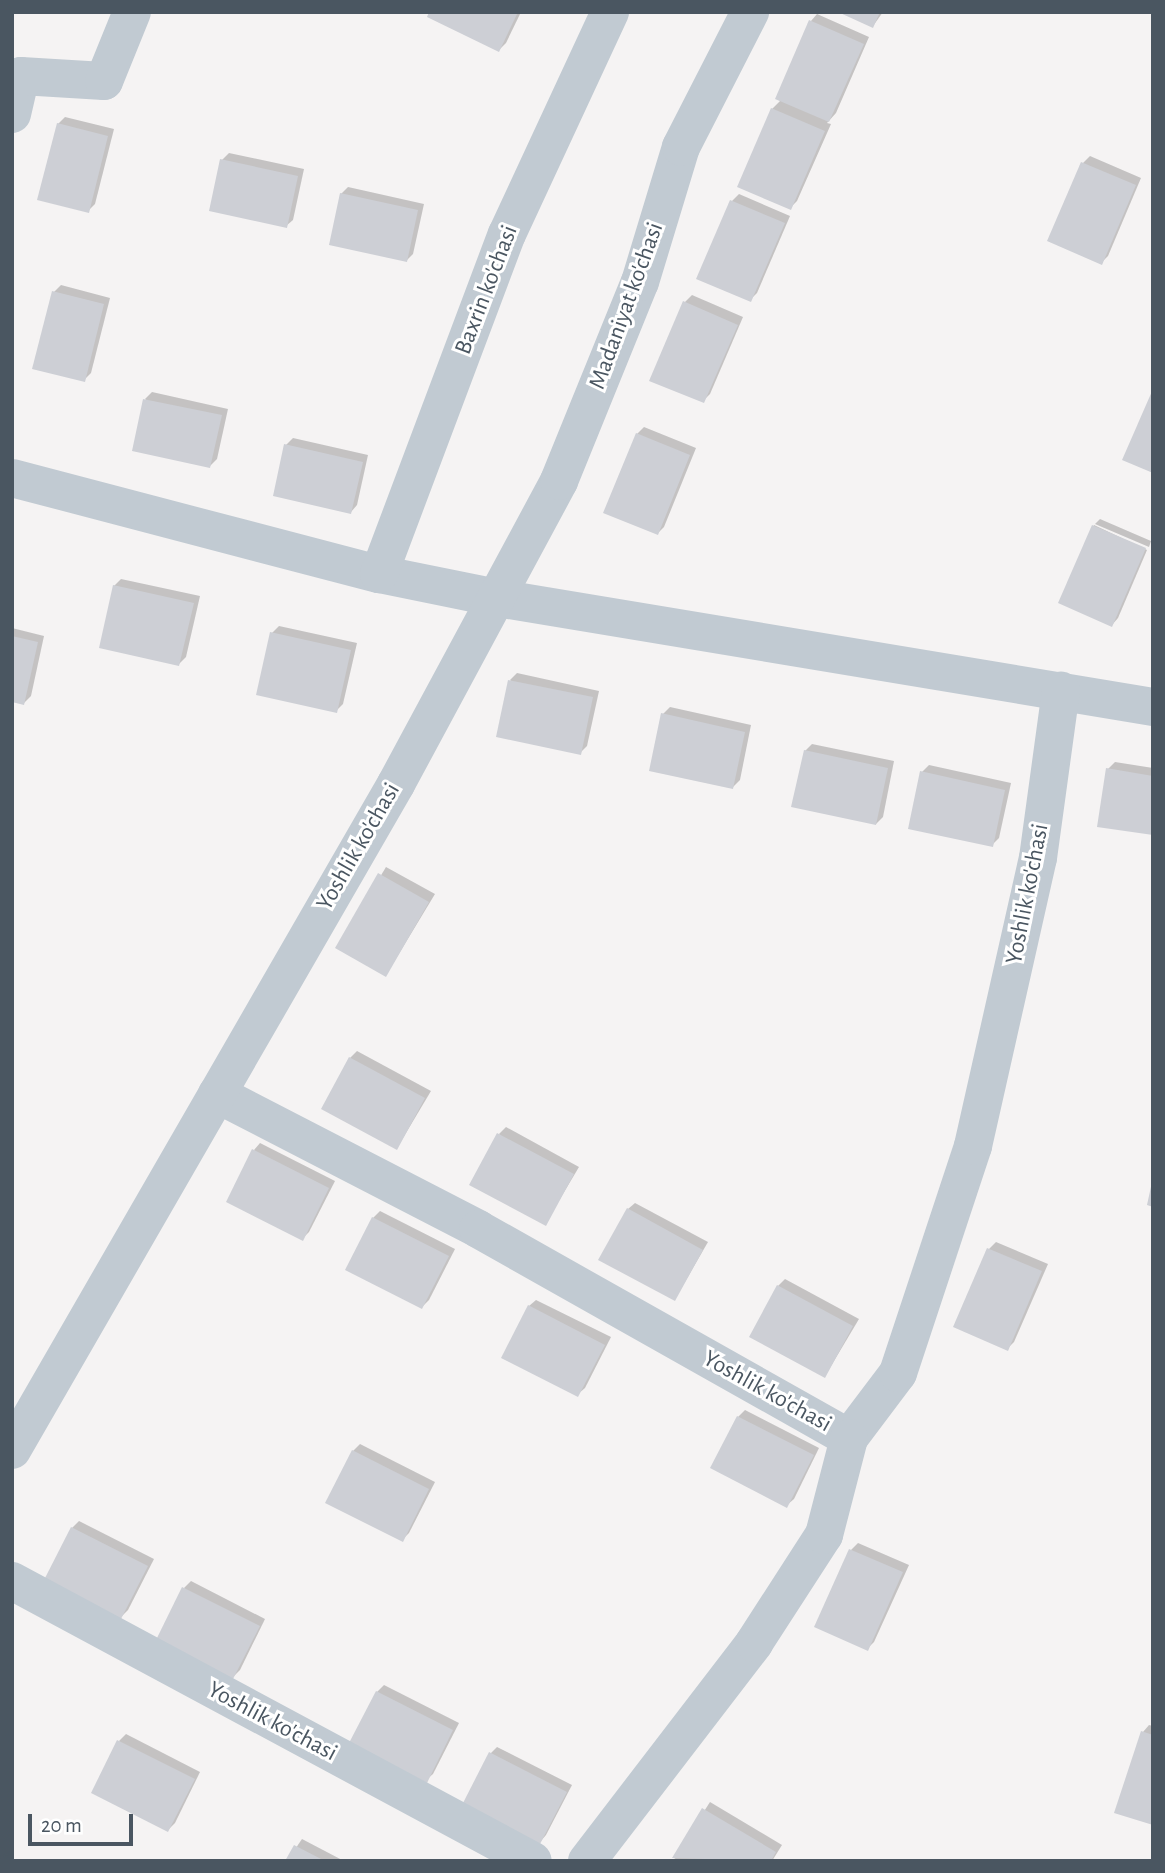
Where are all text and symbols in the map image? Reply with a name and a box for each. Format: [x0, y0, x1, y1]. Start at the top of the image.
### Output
street label: Madaniyat ko'chasi [583, 219, 671, 393]
street label: Baxrin ko'chasi [449, 221, 525, 359]
street label: Yoshlik ko'chasi [311, 778, 407, 916]
street label: Yoshlik ko'chasi [1000, 821, 1056, 967]
street label: Yoshlik ko'chasi [698, 1345, 836, 1439]
street label: Yoshlik ko'chasi [202, 1676, 342, 1768]
scale bar [32, 1800, 136, 1844]
text: 20 m [41, 1815, 82, 1836]

